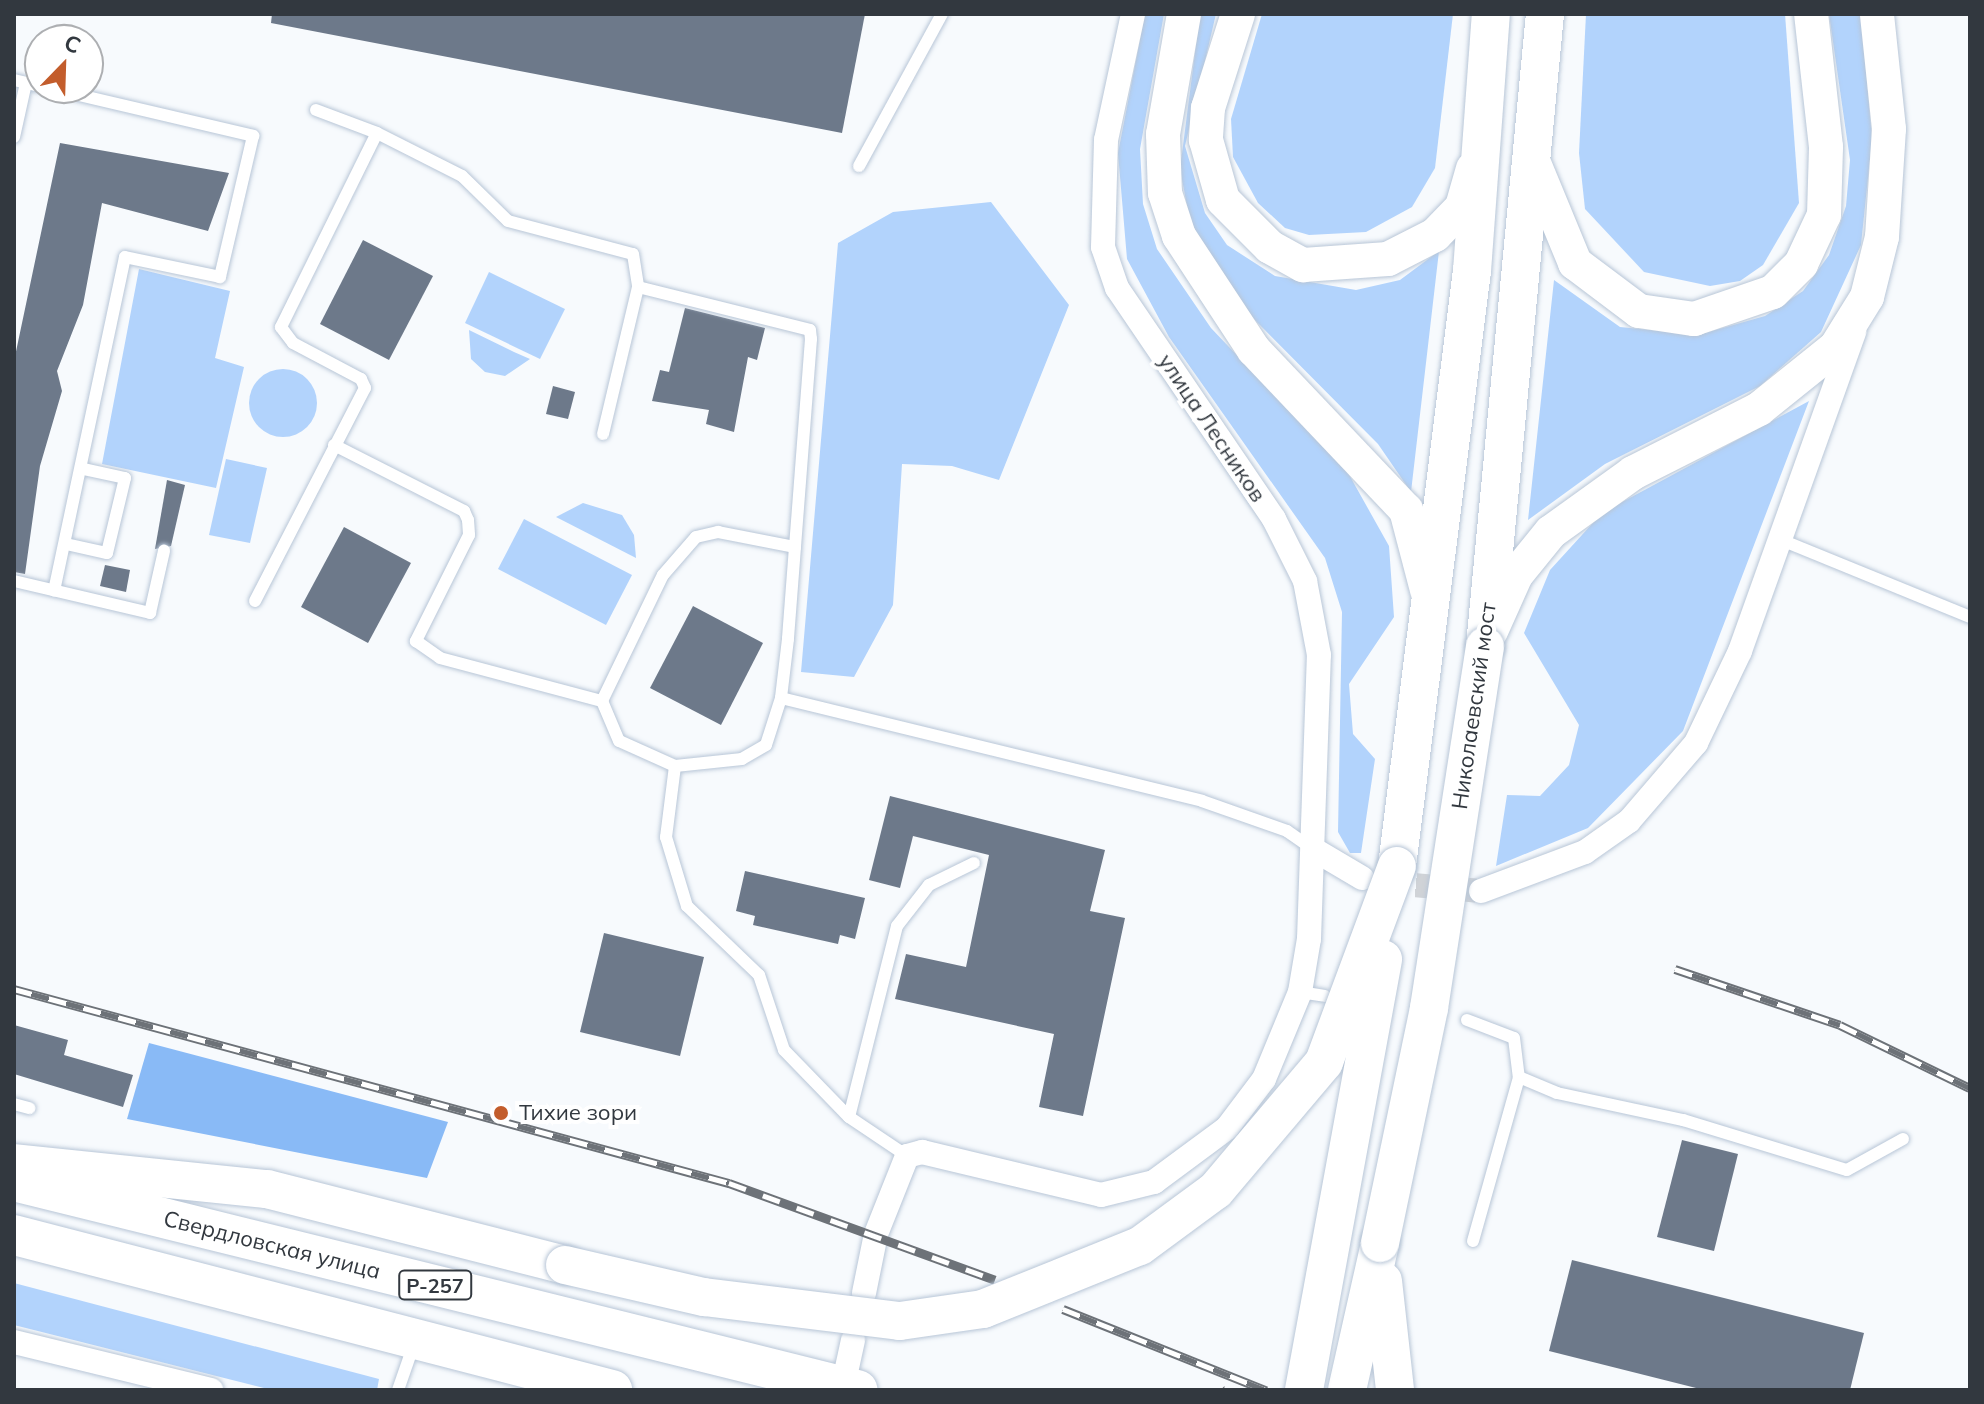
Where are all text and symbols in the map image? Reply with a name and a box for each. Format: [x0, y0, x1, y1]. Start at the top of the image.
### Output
north arrow [24, 24, 104, 104]
text: С [60, 28, 85, 60]
street label: улица Лесников [1153, 349, 1271, 507]
street label: Николаевский мост [1446, 601, 1502, 811]
place label: Тихие зори [519, 1100, 637, 1126]
marker: Тихие зори [490, 1102, 512, 1124]
street label: Свердловская улица [161, 1205, 383, 1285]
road number: Р-257 [397, 1269, 473, 1301]

